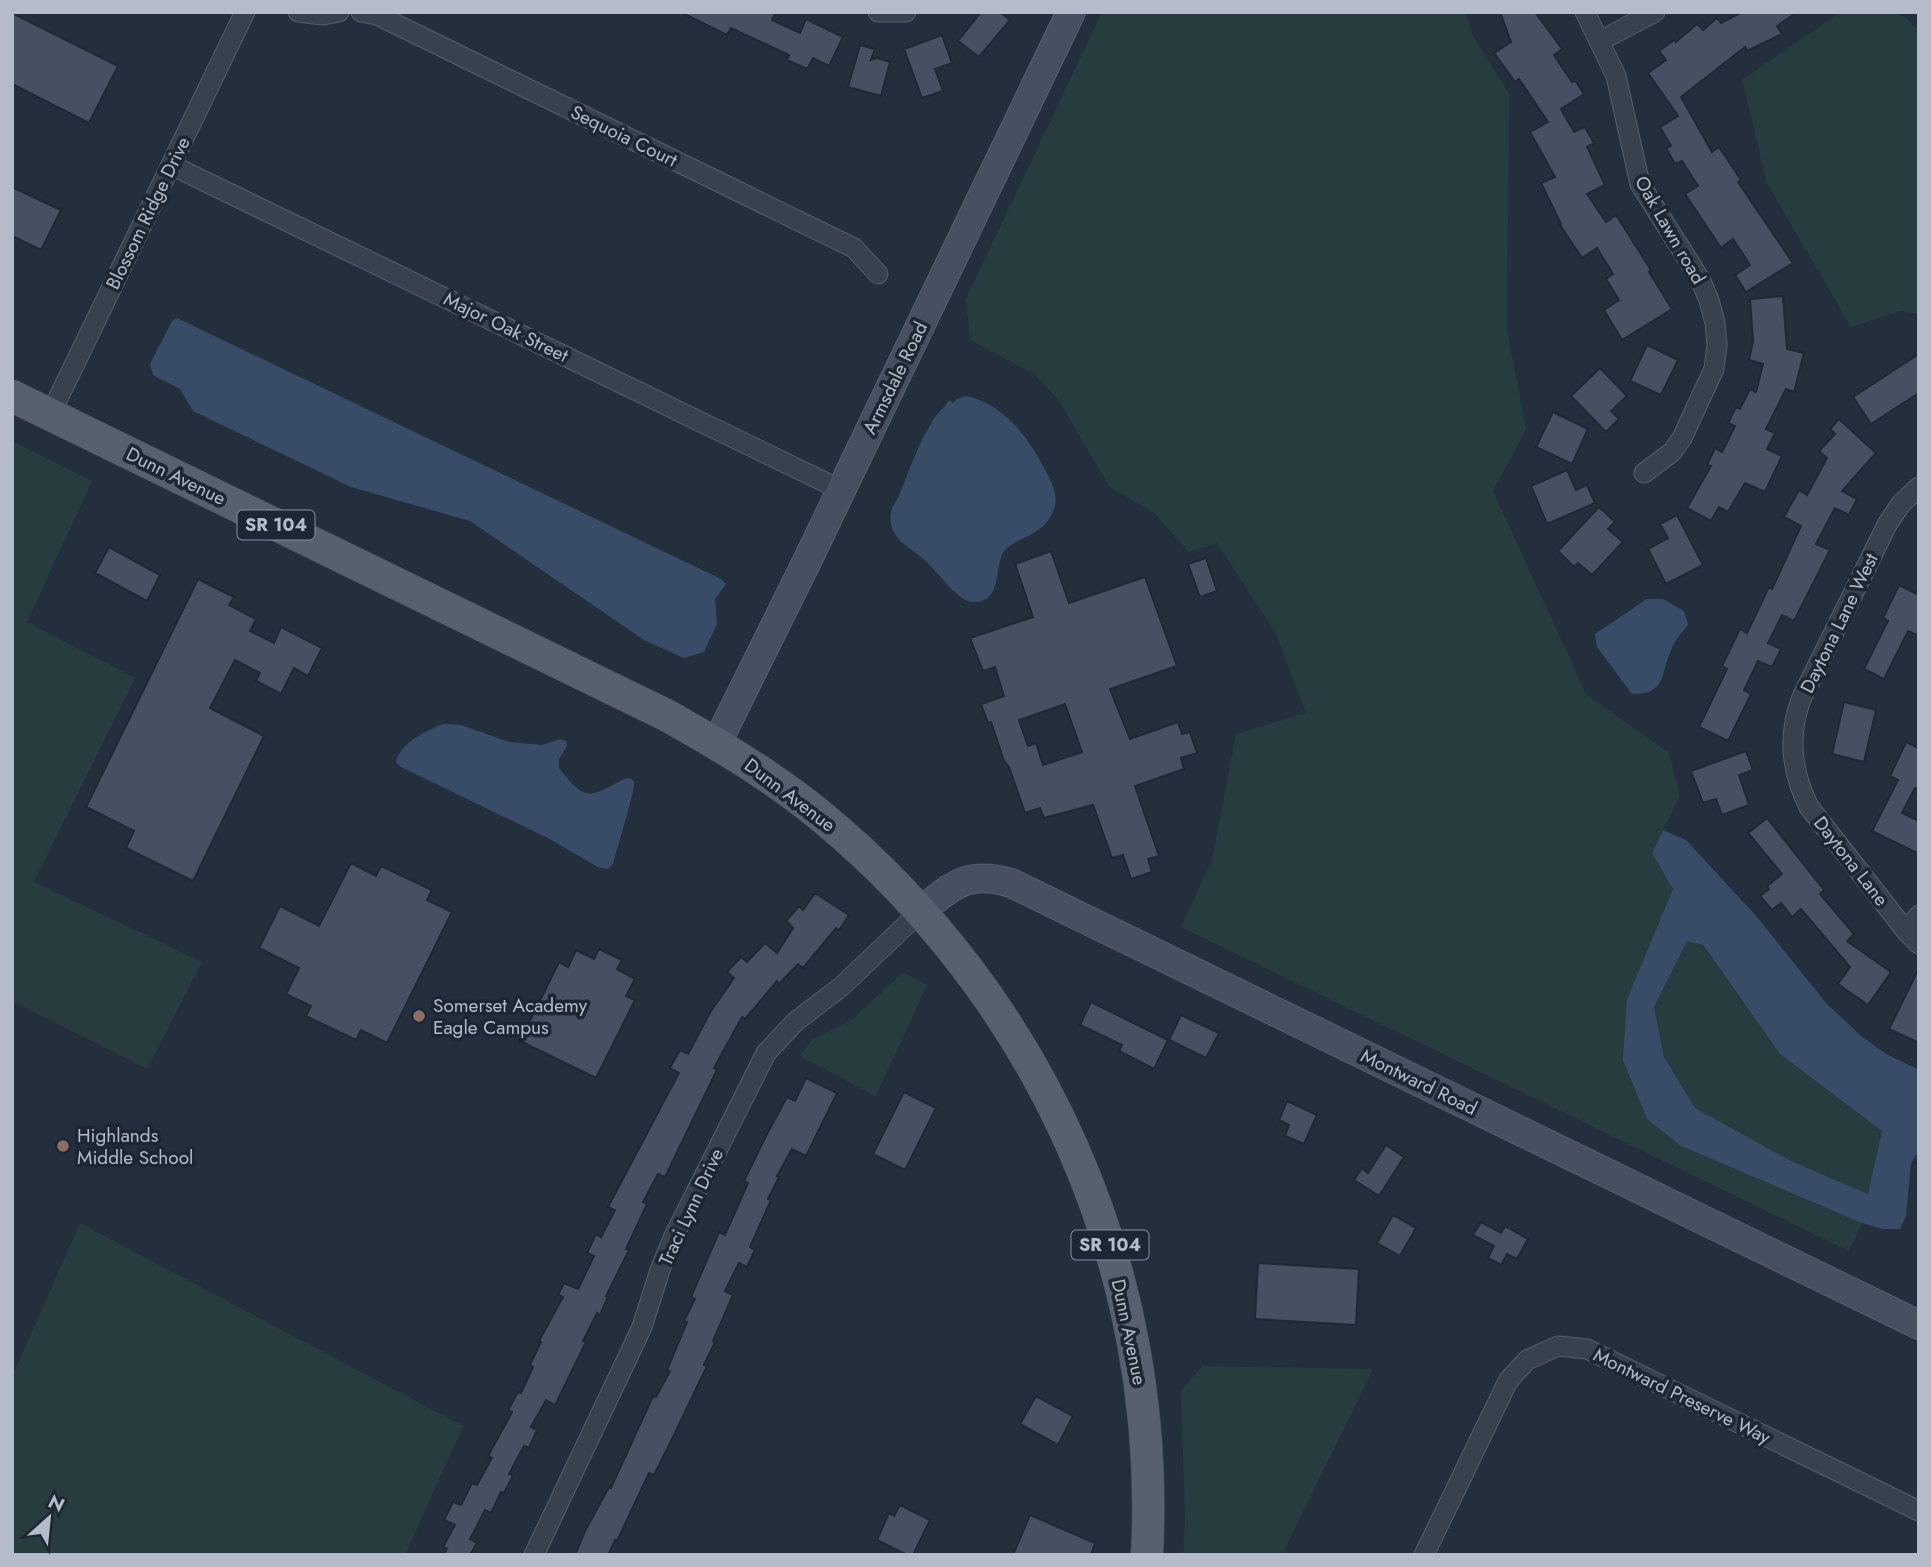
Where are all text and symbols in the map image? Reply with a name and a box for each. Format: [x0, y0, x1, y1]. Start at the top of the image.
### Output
street label: Sequoia Court [566, 99, 682, 174]
street label: Blossom Ridge Drive [99, 132, 197, 294]
street label: Oak Lawn road [1628, 171, 1712, 289]
street label: Major Oak Street [439, 285, 573, 369]
street label: Armsdale Road [856, 317, 934, 439]
street label: Dunn Avenue [122, 440, 231, 512]
road number: SR 104 [238, 510, 314, 540]
street label: Daytona Lane West [1793, 548, 1885, 697]
street label: Dunn Avenue [739, 752, 841, 838]
street label: Daytona Lane [1807, 810, 1895, 912]
place label: Somerset Academy Eagle Campus [433, 992, 588, 1041]
marker: Somerset Academy Eagle Campus [411, 1008, 427, 1024]
street label: Montward Road [1356, 1042, 1482, 1122]
place label: Highlands Middle School [77, 1122, 193, 1171]
marker: Highlands Middle School [55, 1138, 71, 1154]
street label: Traci Lynn Drive [652, 1144, 730, 1270]
road number: SR 104 [1072, 1230, 1148, 1260]
street label: Dunn Avenue [1105, 1277, 1153, 1388]
street label: Montward Preserve Way [1589, 1341, 1776, 1451]
north arrow [14, 1483, 84, 1553]
text: N [44, 1488, 69, 1519]

